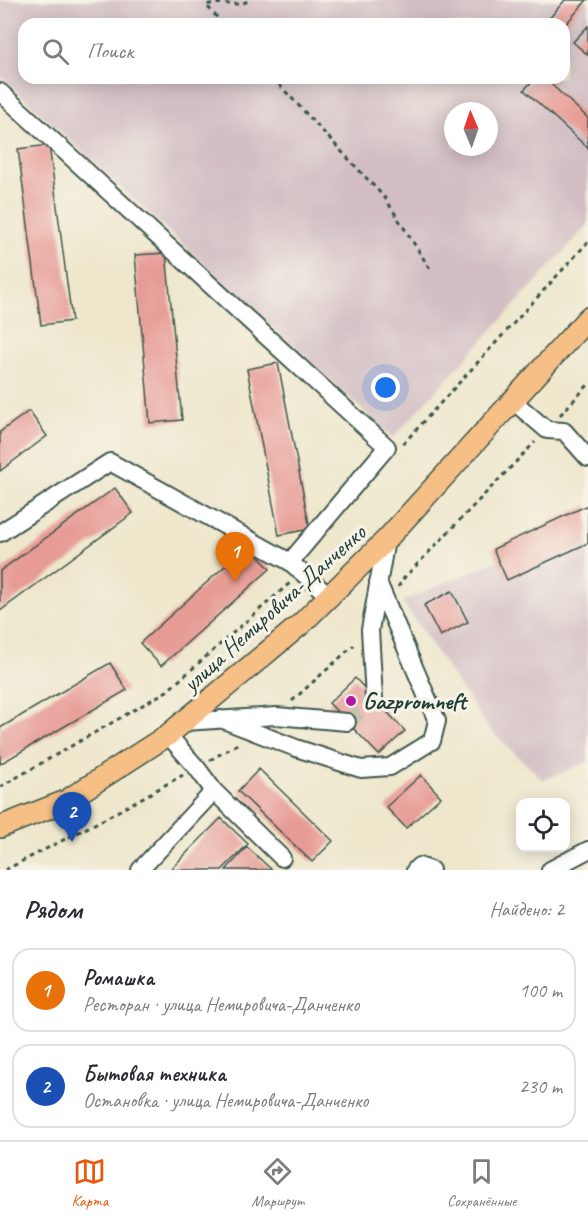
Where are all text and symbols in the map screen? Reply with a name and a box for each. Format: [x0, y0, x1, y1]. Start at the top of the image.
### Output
search box [18, 18, 570, 84]
icon: search [39, 35, 72, 68]
text: Поиск [87, 37, 133, 65]
north arrow [444, 102, 498, 156]
your location [371, 373, 400, 402]
street label: улица Немировича-Данченко [175, 517, 373, 700]
pin: 1 [216, 532, 254, 582]
place label: Gazpromneft [363, 686, 469, 716]
marker: Gazpromneft [344, 694, 358, 708]
pin: 2 [52, 792, 92, 842]
map controls [516, 798, 570, 852]
button: locate [516, 798, 570, 852]
text: Рядом [24, 893, 82, 926]
text: Найдено: 2 [489, 897, 564, 922]
text: Ромашка [83, 964, 154, 992]
text: 1 [41, 978, 50, 1003]
text: 100 m [519, 978, 562, 1003]
text: Ресторан · улица Немировича-Данченко [83, 992, 359, 1017]
text: Бытовая техника [83, 1060, 226, 1088]
text: 2 [41, 1074, 50, 1099]
text: 230 m [519, 1074, 562, 1099]
text: Остановка · улица Немировича-Данченко [83, 1088, 368, 1113]
tab: Карта [72, 1155, 108, 1211]
tab: Маршрут [251, 1155, 304, 1211]
tab: Сохранённые [447, 1155, 516, 1211]

